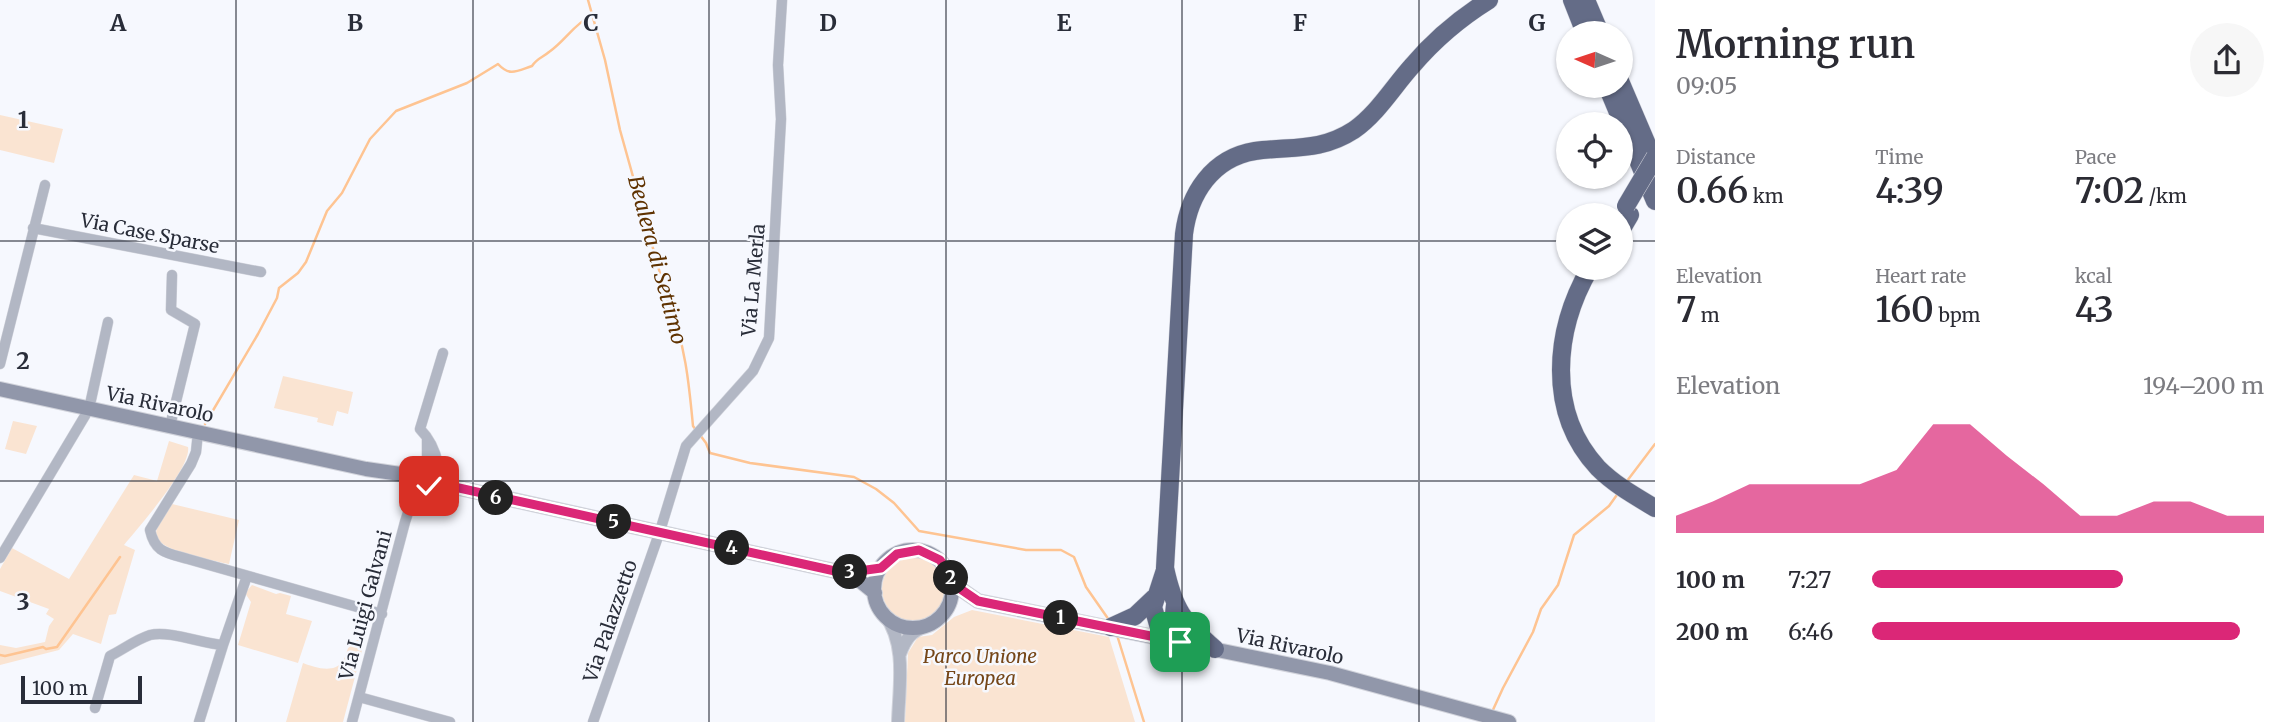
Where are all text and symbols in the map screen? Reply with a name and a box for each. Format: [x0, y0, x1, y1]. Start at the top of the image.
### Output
text: A [109, 8, 127, 37]
text: B [347, 8, 363, 37]
text: C [583, 8, 599, 37]
text: D [819, 8, 837, 37]
text: E [1056, 8, 1072, 37]
text: F [1293, 8, 1307, 37]
text: G [1529, 8, 1546, 37]
north arrow [1556, 21, 1633, 98]
map controls [1556, 21, 1633, 280]
text: Morning run [1676, 21, 1915, 68]
button: share [2190, 23, 2264, 97]
text: 09:05 [1676, 71, 1737, 100]
text: 1 [18, 105, 29, 134]
button: locate [1556, 112, 1633, 189]
text: Distance [1676, 145, 1755, 169]
text: Time [1875, 145, 1924, 169]
text: Pace [2075, 145, 2116, 169]
text: 0.66 [1676, 169, 1748, 213]
text: 4:39 [1875, 169, 1944, 213]
text: 7:02 [2075, 169, 2144, 213]
water label: Bealera di Settimo [622, 172, 693, 347]
text: km [1748, 184, 1784, 208]
text: /km [2144, 184, 2187, 208]
button: layers [1556, 203, 1633, 280]
street label: Via Case Sparse [78, 208, 221, 258]
street label: Via La Merla [736, 223, 770, 338]
text: Elevation [1676, 264, 1762, 288]
text: Heart rate [1875, 264, 1966, 288]
text: kcal [2075, 264, 2112, 288]
text: 7 [1676, 288, 1696, 332]
text: 160 [1875, 288, 1934, 332]
text: 43 [2075, 288, 2114, 332]
text: m [1696, 303, 1720, 327]
text: bpm [1934, 303, 1980, 327]
text: 2 [16, 346, 30, 375]
text: Elevation [1676, 371, 1780, 400]
text: 194–200 m [2143, 371, 2264, 400]
street label: Via Rivarolo [103, 381, 216, 427]
pin [399, 456, 459, 516]
icon: check [410, 467, 448, 505]
pin: 6 [478, 480, 514, 516]
text: 6 [490, 485, 501, 509]
pin: 5 [596, 504, 632, 540]
text: 5 [608, 509, 619, 533]
street label: Via Luigi Galvani [333, 527, 397, 684]
pin: 4 [714, 530, 750, 566]
text: 4 [725, 535, 738, 559]
pin: 3 [832, 554, 868, 590]
street label: Via Palazzetto [577, 557, 642, 686]
text: 3 [844, 559, 855, 583]
pin: 2 [934, 560, 968, 596]
text: 2 [945, 565, 956, 589]
text: 100 m [1676, 565, 1745, 594]
text: 7:27 [1788, 565, 1831, 594]
text: 3 [16, 587, 30, 616]
pin: 1 [1044, 600, 1078, 636]
text: 1 [1056, 605, 1065, 629]
pin [1150, 612, 1210, 672]
text: 200 m [1676, 617, 1748, 646]
text: 6:46 [1788, 617, 1834, 646]
icon: arrive [1161, 623, 1199, 661]
street label: Via Rivarolo [1233, 623, 1346, 669]
park label: Parco Unione Europea [923, 644, 1037, 690]
scale bar [21, 673, 142, 705]
text: 100 m [32, 676, 88, 700]

